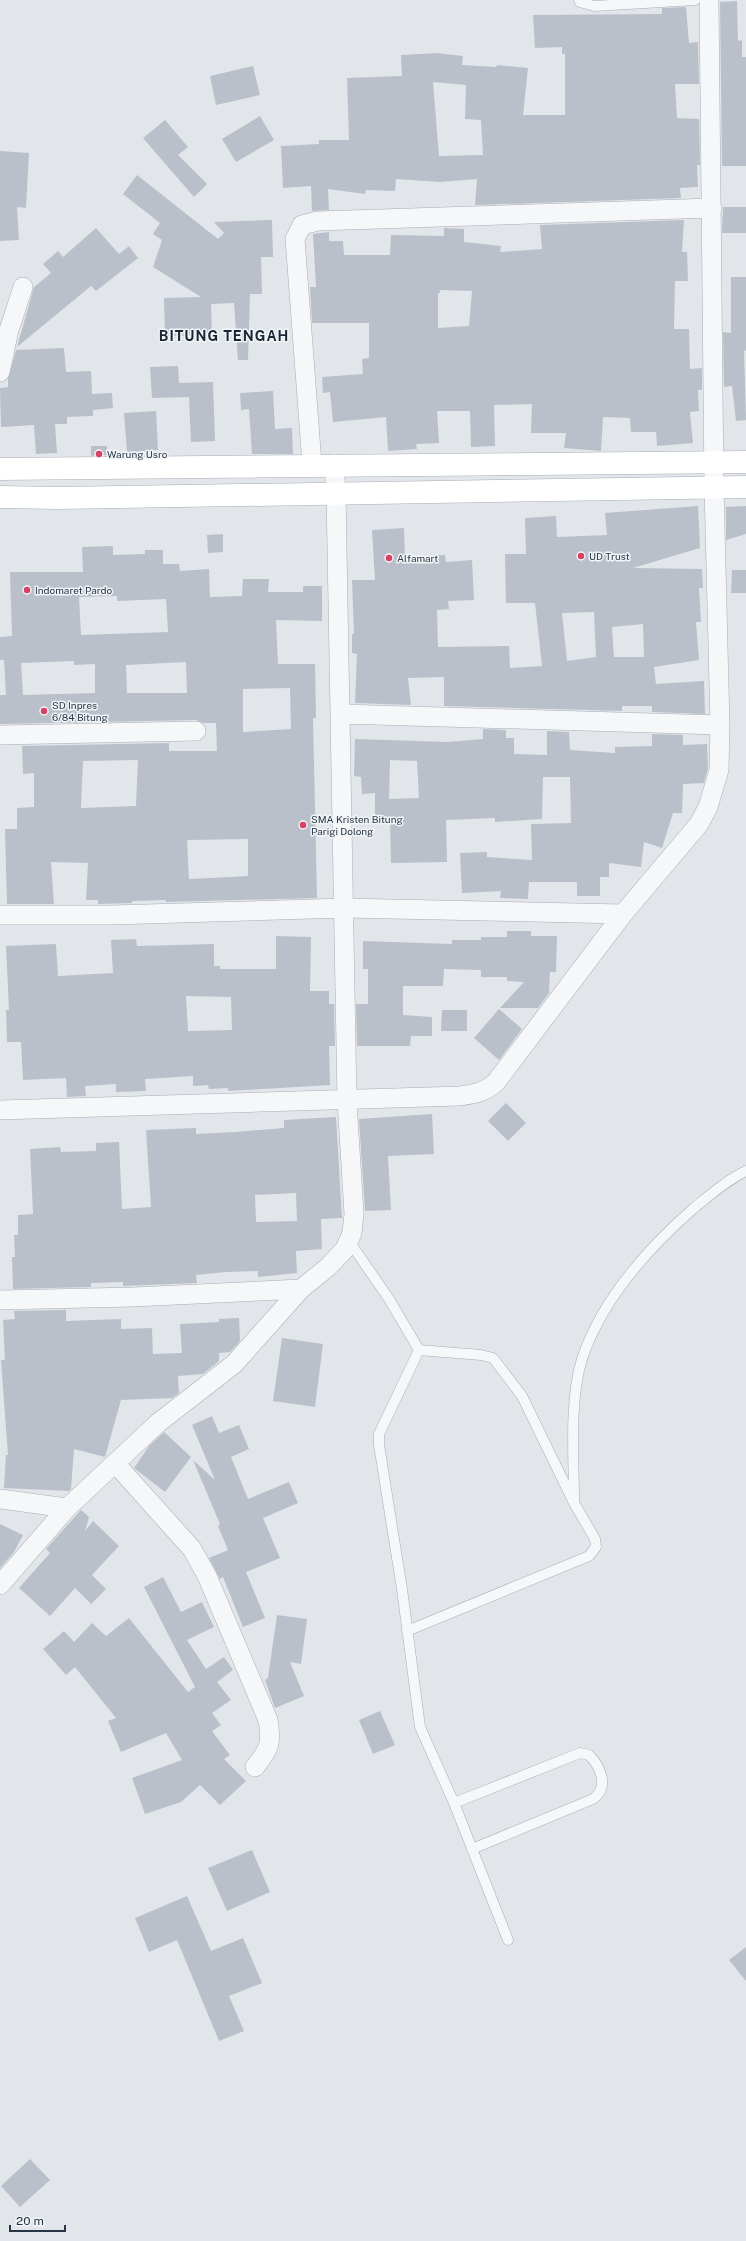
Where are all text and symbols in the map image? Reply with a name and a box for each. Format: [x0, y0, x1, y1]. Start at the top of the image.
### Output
district label: BITUNG TENGAH [159, 328, 289, 344]
place label: Warung Usro [107, 448, 168, 460]
marker: Warung Usro [94, 449, 104, 459]
place label: UD Trust [589, 550, 630, 562]
marker: UD Trust [576, 551, 586, 561]
place label: Alfamart [397, 552, 438, 564]
marker: Alfamart [384, 553, 394, 563]
place label: Indomaret Pardo [35, 584, 113, 596]
marker: Indomaret Pardo [22, 585, 32, 595]
place label: SD Inpres 6/84 Bitung [52, 699, 108, 723]
marker: SD Inpres 6/84 Bitung [39, 706, 49, 716]
place label: SMA Kristen Bitung Parigi Dolong [311, 813, 403, 837]
marker: SMA Kristen Bitung Parigi Dolong [298, 820, 308, 830]
scale bar [10, 2207, 65, 2233]
text: 20 m [16, 2214, 44, 2228]

